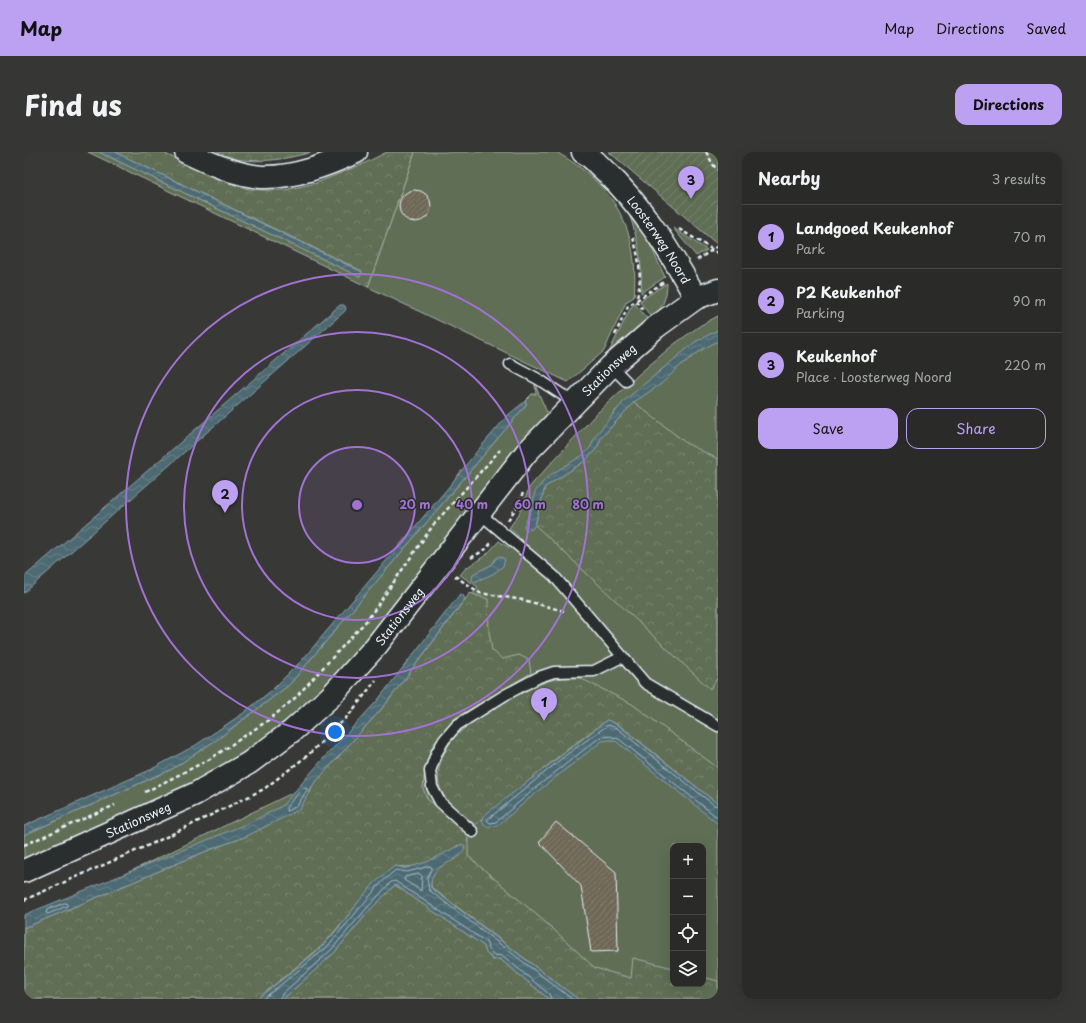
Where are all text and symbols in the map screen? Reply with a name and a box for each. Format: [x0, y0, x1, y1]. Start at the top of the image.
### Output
text: Map [20, 14, 62, 42]
text: Map [884, 18, 914, 39]
text: Directions [936, 18, 1004, 39]
text: Saved [1026, 18, 1066, 39]
text: Find us [24, 83, 122, 126]
button: Directions [955, 84, 1062, 125]
text: Nearby [758, 165, 820, 191]
pin: 3 [678, 166, 704, 199]
text: 3 results [992, 169, 1046, 188]
street label: Loosterweg Noord [623, 192, 695, 287]
text: Landgoed Keukenhof [796, 216, 953, 239]
text: 1 [768, 227, 774, 246]
text: 70 m [1013, 227, 1046, 246]
text: Park [796, 239, 825, 258]
text: P2 Keukenhof [796, 280, 901, 303]
text: 2 [766, 291, 776, 310]
text: 90 m [1013, 291, 1046, 310]
text: Parking [796, 303, 845, 322]
street label: Stationsweg [577, 339, 640, 400]
text: Keukenhof [796, 344, 876, 367]
text: 3 [767, 355, 775, 374]
text: 220 m [1004, 355, 1046, 374]
text: Place · Loosterweg Noord [796, 367, 952, 386]
button: Save [758, 408, 898, 449]
button: Share [906, 408, 1046, 449]
pin: 2 [212, 480, 238, 513]
text: 20 m [399, 495, 431, 513]
text: 40 m [456, 495, 488, 513]
text: 60 m [514, 495, 546, 513]
text: 80 m [572, 495, 604, 513]
centre of rings [350, 498, 364, 512]
street label: Stationsweg [371, 583, 428, 649]
pin: 1 [531, 688, 557, 721]
your location [325, 722, 345, 742]
street label: Stationsweg [103, 797, 173, 842]
map controls [670, 843, 706, 987]
button: + [670, 843, 706, 879]
button: − [670, 879, 706, 915]
button: locate [670, 915, 706, 951]
button: layers [670, 951, 706, 987]

